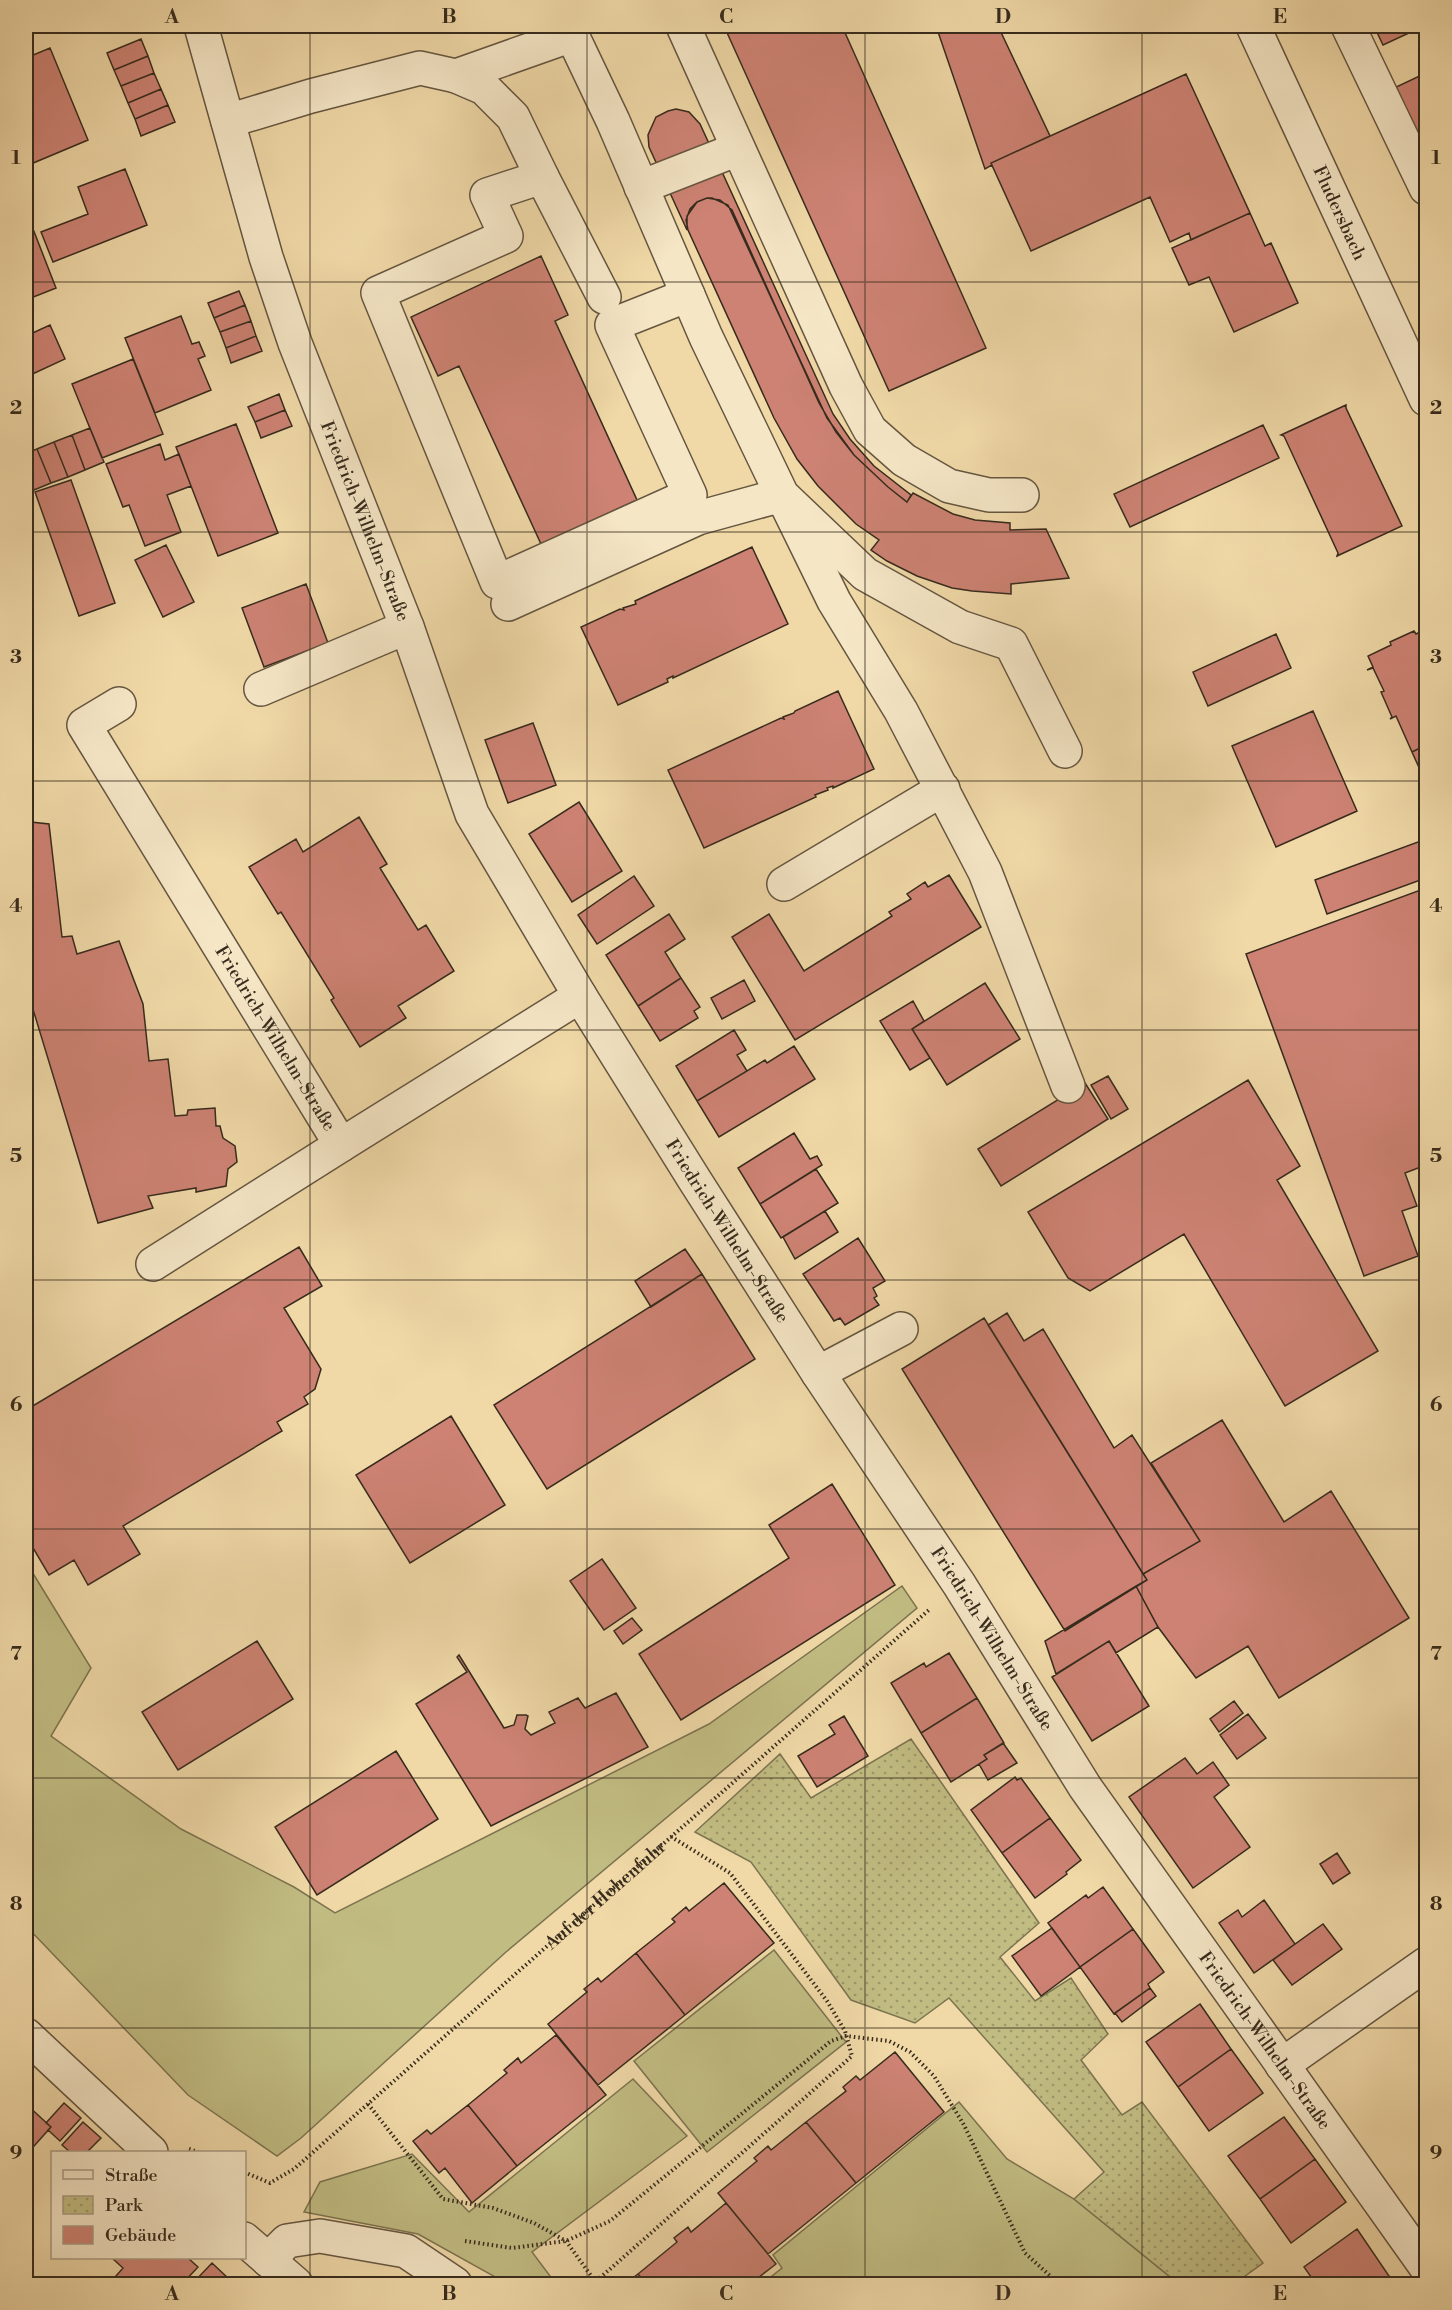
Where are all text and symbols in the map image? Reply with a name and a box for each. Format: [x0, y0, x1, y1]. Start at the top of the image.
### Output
text: A [164, 5, 180, 30]
text: B [441, 5, 457, 30]
text: C [719, 5, 733, 30]
text: D [995, 5, 1011, 30]
text: E [1273, 5, 1287, 30]
text: 1 [11, 146, 21, 171]
text: 1 [1431, 146, 1441, 171]
street label: Fludersbach [1307, 162, 1371, 264]
text: 2 [10, 396, 22, 421]
text: 2 [1430, 396, 1442, 421]
street label: Friedrich-Wilhelm-Straße [315, 418, 415, 625]
text: 3 [10, 645, 22, 670]
text: 3 [1430, 645, 1442, 670]
text: 4 [9, 894, 23, 919]
text: 4 [1429, 894, 1443, 919]
street label: Friedrich-Wilhelm-Straße [210, 941, 341, 1135]
street label: Friedrich-Wilhelm-Straße [660, 1135, 794, 1327]
text: 5 [10, 1144, 22, 1169]
text: 5 [1430, 1144, 1442, 1169]
text: 6 [10, 1393, 23, 1418]
text: 6 [1430, 1393, 1443, 1418]
street label: Friedrich-Wilhelm-Straße [925, 1542, 1058, 1735]
text: 7 [10, 1642, 22, 1667]
text: 7 [1430, 1642, 1442, 1667]
street label: Auf der Hohenfuhr [540, 1835, 671, 1955]
text: 8 [10, 1892, 23, 1917]
text: 8 [1430, 1892, 1443, 1917]
street label: Friedrich-Wilhelm-Straße [1193, 1947, 1336, 2134]
text: 9 [10, 2141, 22, 2166]
text: 9 [1430, 2141, 1442, 2166]
legend [51, 2151, 246, 2259]
text: Straße [105, 2164, 158, 2187]
text: Park [105, 2194, 144, 2217]
text: Gebäude [105, 2224, 176, 2247]
text: A [164, 2282, 180, 2307]
text: B [441, 2282, 457, 2307]
text: C [719, 2282, 733, 2307]
text: D [995, 2282, 1011, 2307]
text: E [1273, 2282, 1287, 2307]

